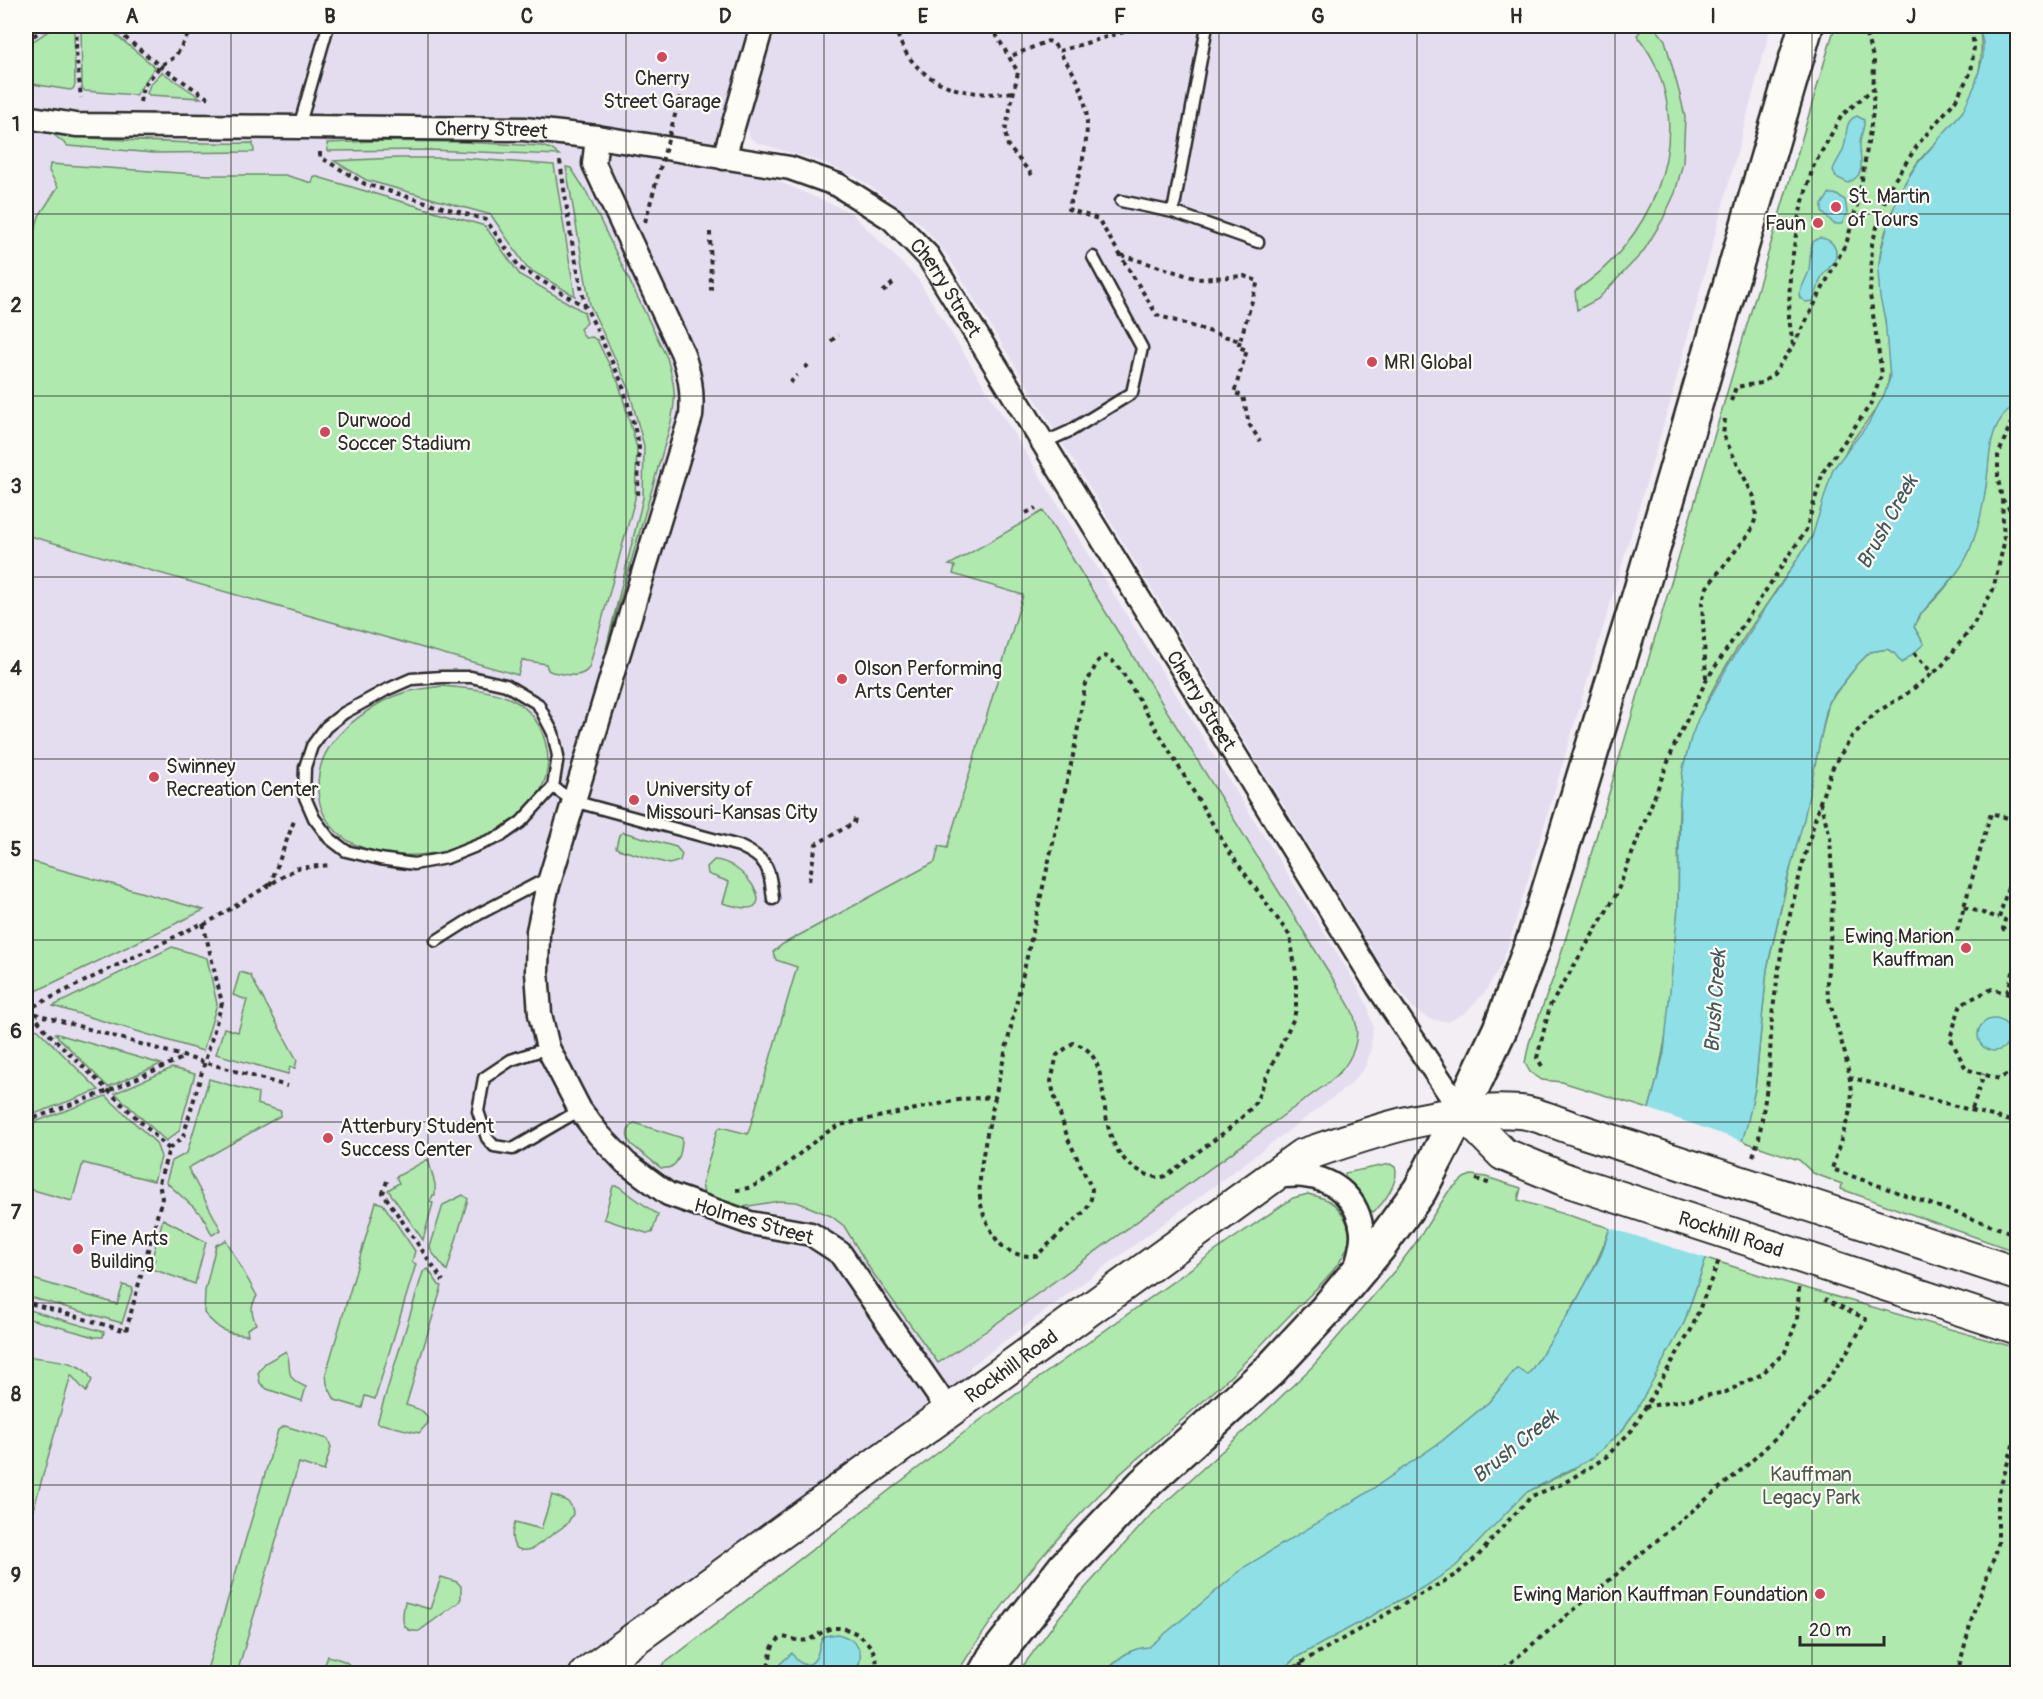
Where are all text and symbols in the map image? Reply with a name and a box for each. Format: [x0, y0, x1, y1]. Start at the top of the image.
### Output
text: A [126, 4, 139, 29]
text: B [324, 4, 336, 29]
text: C [521, 4, 533, 29]
text: D [719, 4, 732, 29]
text: E [918, 4, 929, 29]
text: F [1114, 4, 1126, 29]
text: G [1311, 4, 1325, 29]
text: H [1510, 4, 1523, 29]
text: I [1710, 4, 1716, 29]
text: J [1906, 4, 1916, 29]
marker: Cherry Street Garage [655, 50, 669, 64]
place label: Cherry Street Garage [603, 66, 721, 114]
text: 1 [12, 112, 20, 137]
street label: Cherry Street [435, 116, 550, 145]
place label: St. Martin of Tours [1848, 184, 1930, 232]
marker: St. Martin of Tours [1829, 200, 1843, 214]
place label: Faun [1765, 211, 1806, 236]
marker: Faun [1811, 216, 1825, 230]
street label: Cherry Street [904, 233, 987, 342]
text: 2 [10, 293, 22, 318]
place label: MRI Global [1384, 350, 1472, 375]
marker: MRI Global [1365, 355, 1379, 369]
place label: Durwood Soccer Stadium [337, 408, 471, 456]
marker: Durwood Soccer Stadium [318, 425, 332, 439]
water label: Brush Creek [1851, 469, 1925, 574]
text: 3 [10, 474, 22, 499]
street label: Cherry Street [1161, 646, 1242, 756]
text: 4 [10, 656, 22, 681]
place label: Olson Performing Arts Center [854, 656, 1002, 704]
marker: Olson Performing Arts Center [835, 672, 849, 686]
place label: Swinney Recreation Center [166, 754, 319, 802]
marker: Swinney Recreation Center [147, 770, 161, 784]
place label: University of Missouri-Kansas City [646, 777, 818, 825]
marker: University of Missouri-Kansas City [627, 793, 641, 807]
text: 5 [11, 837, 22, 862]
place label: Ewing Marion Kauffman [1845, 924, 1954, 972]
marker: Ewing Marion Kauffman [1959, 941, 1973, 955]
water label: Brush Creek [1698, 946, 1733, 1053]
text: 6 [10, 1019, 22, 1044]
place label: Atterbury Student Success Center [340, 1114, 495, 1162]
marker: Atterbury Student Success Center [321, 1131, 335, 1145]
street label: Holmes Street [691, 1192, 817, 1251]
text: 7 [11, 1200, 22, 1225]
street label: Rockhill Road [1675, 1206, 1787, 1263]
place label: Fine Arts Building [90, 1226, 168, 1274]
marker: Fine Arts Building [71, 1242, 85, 1256]
street label: Rockhill Road [960, 1324, 1063, 1409]
text: 8 [11, 1382, 21, 1407]
water label: Brush Creek [1467, 1402, 1566, 1489]
park label: Kauffman Legacy Park [1762, 1462, 1861, 1510]
text: 9 [11, 1563, 21, 1588]
place label: Ewing Marion Kauffman Foundation [1513, 1582, 1808, 1607]
marker: Ewing Marion Kauffman Foundation [1813, 1587, 1827, 1601]
scale bar [1800, 1609, 1884, 1647]
text: 20 m [1809, 1619, 1851, 1642]

